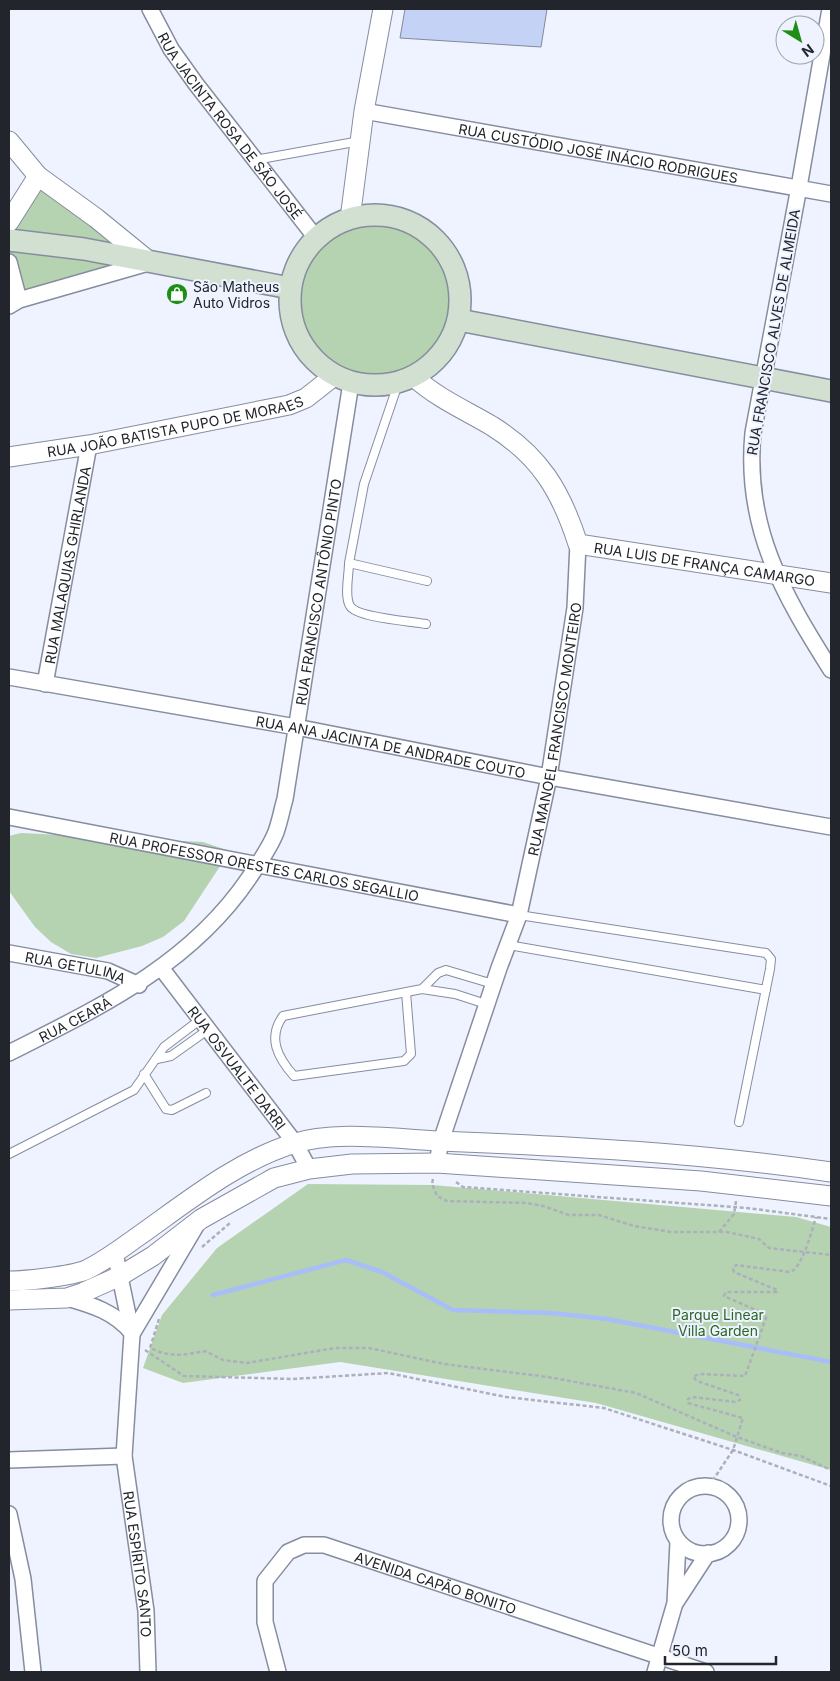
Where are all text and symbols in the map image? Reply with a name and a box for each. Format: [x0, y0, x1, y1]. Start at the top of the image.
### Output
north arrow [775, 15, 825, 65]
street label: RUA JACINTA ROSA DE SÃO JOSÉ [155, 29, 306, 222]
text: N [799, 41, 818, 61]
street label: RUA CUSTÓDIO JOSÉ INÁCIO RODRIGUES [457, 119, 739, 186]
street label: RUA FRANCISCO ALVES DE ALMEIDA [743, 207, 803, 456]
place label: São Matheus Auto Vidros [193, 278, 279, 311]
shop icon: São Matheus Auto Vidros [165, 282, 189, 306]
street label: RUA JOÃO BATISTA PUPO DE MORAES [46, 392, 306, 460]
street label: RUA MALAQUIAS GHIRLANDA [40, 464, 94, 665]
street label: RUA FRANCISCO ANTÔNIO PINTO [291, 477, 344, 706]
street label: RUA LUIS DE FRANÇA CAMARGO [593, 538, 816, 589]
street label: RUA MANOEL FRANCISCO MONTEIRO [524, 602, 584, 857]
street label: RUA ANA JACINTA DE ANDRADE COUTO [255, 712, 527, 781]
street label: RUA PROFESSOR ORESTES CARLOS SEGALLIO [108, 828, 420, 904]
street label: RUA GETULINA [24, 948, 129, 987]
street label: RUA CEARÁ [36, 993, 114, 1045]
street label: RUA OSVUALTE DARRI [185, 1002, 290, 1133]
park label: Parque Linear Villa Garden [672, 1306, 764, 1339]
street label: RUA ESPÍRITO SANTO [121, 1490, 155, 1637]
street label: AVENIDA CAPÃO BONITO [353, 1547, 519, 1617]
scale bar [665, 1634, 776, 1666]
text: 50 m [672, 1641, 708, 1660]

